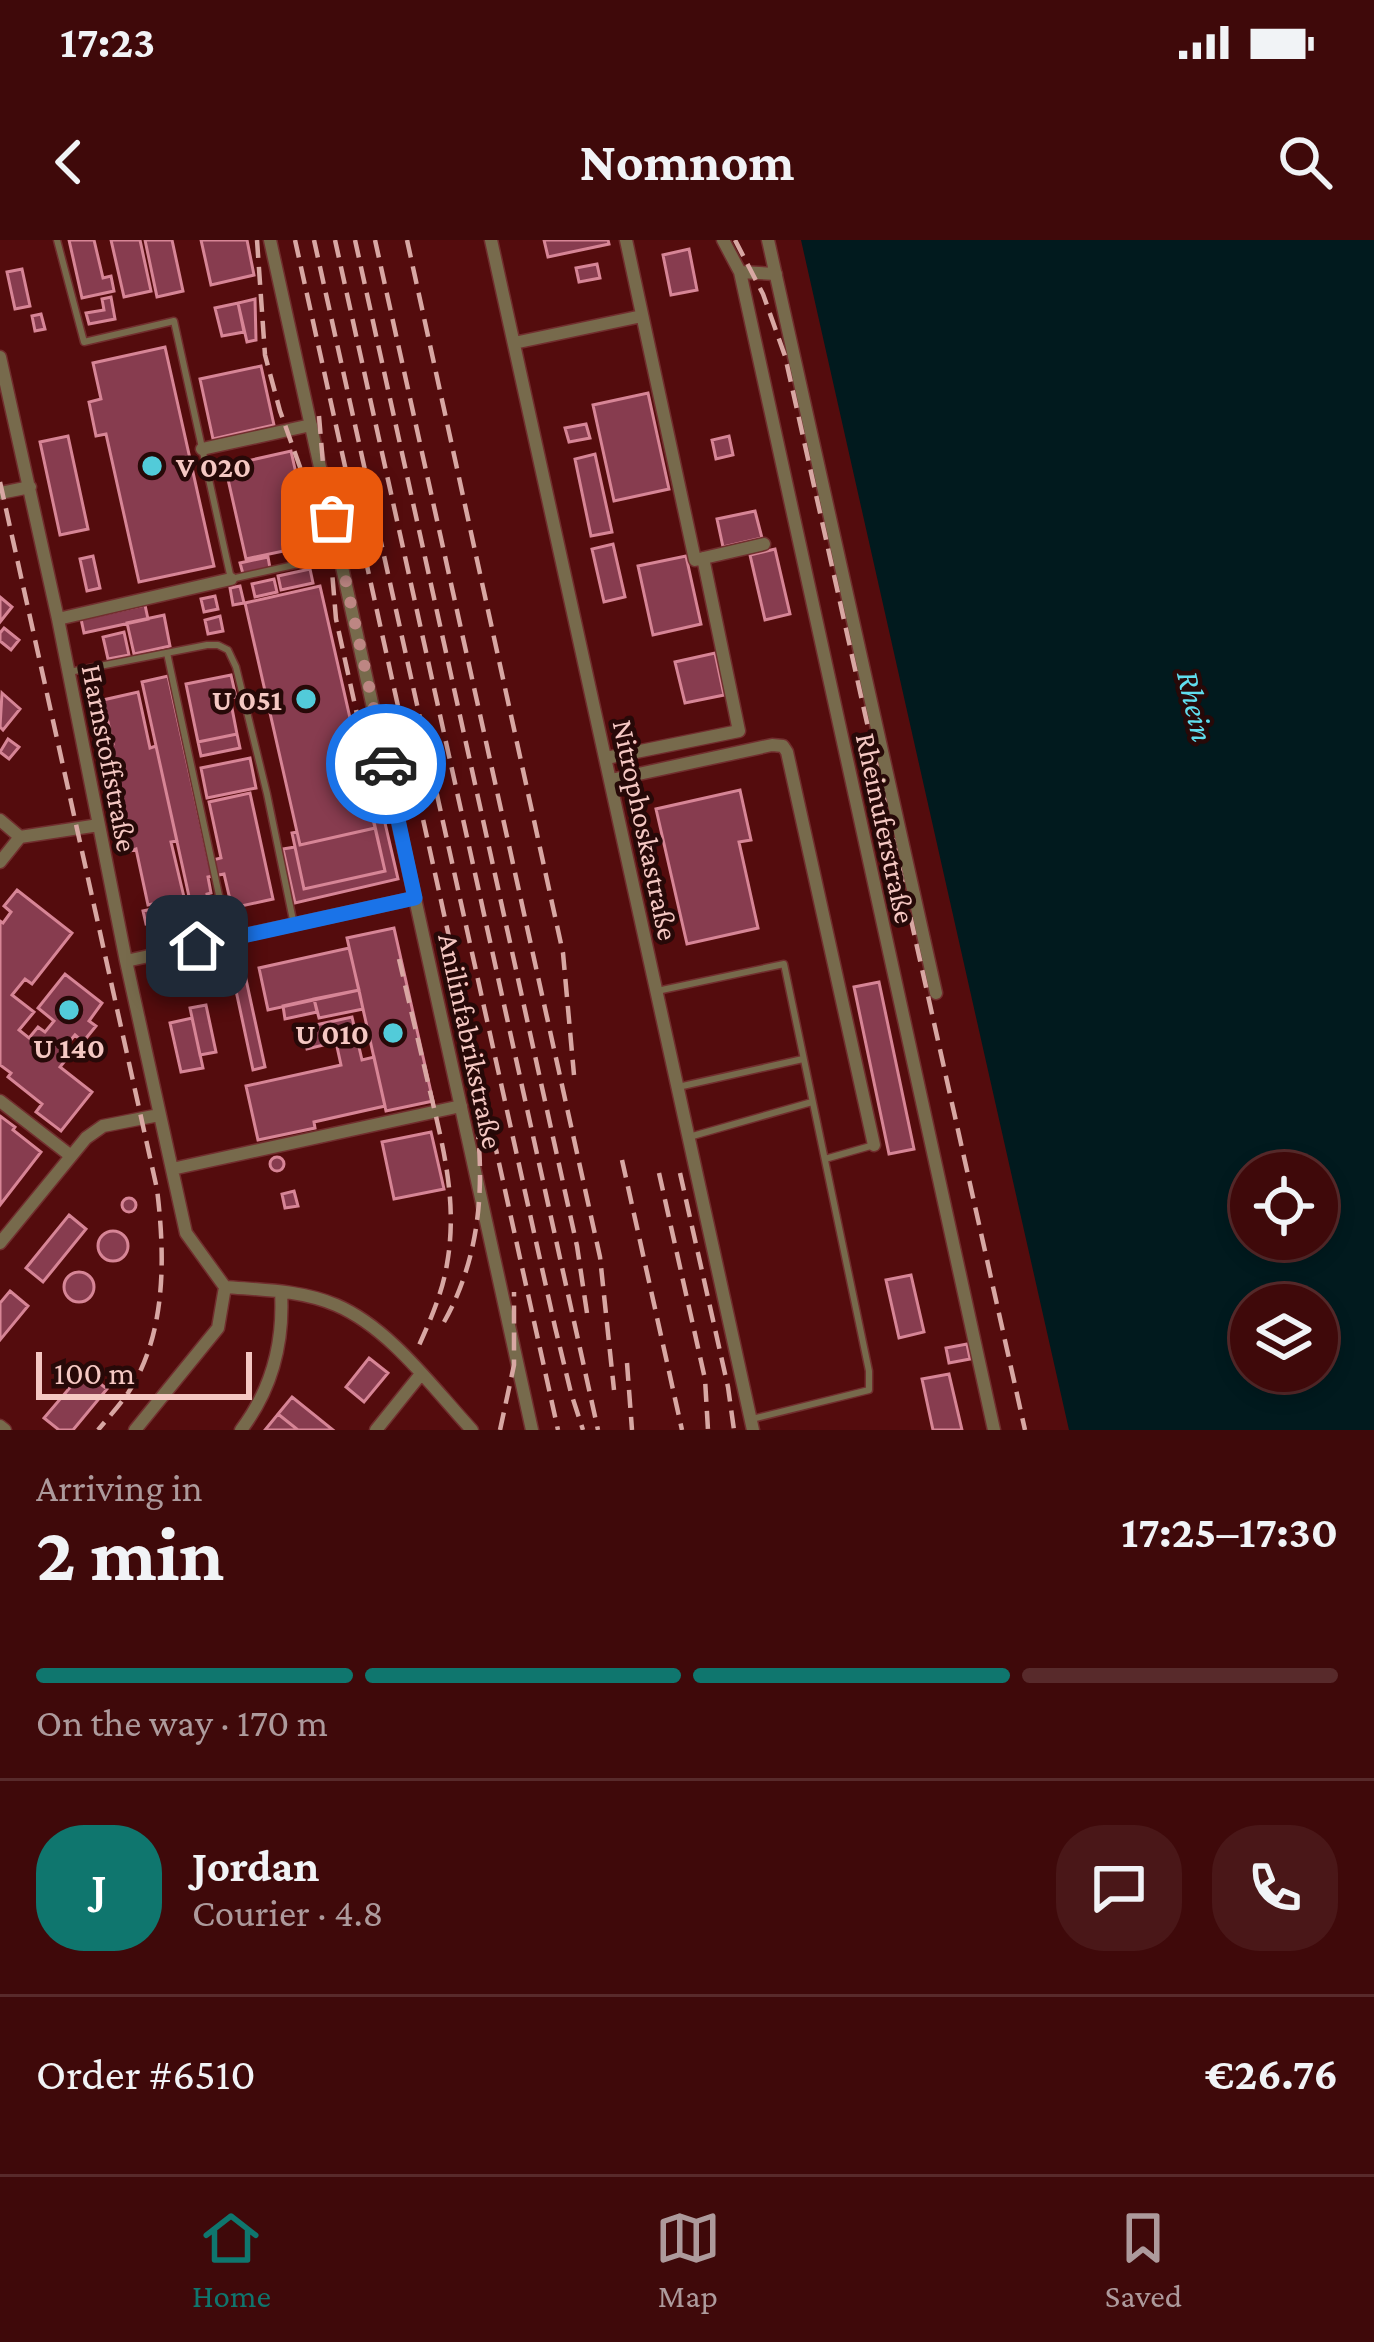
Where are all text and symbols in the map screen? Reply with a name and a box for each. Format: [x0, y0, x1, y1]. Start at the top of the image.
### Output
text: 17:23 [60, 17, 155, 67]
icon: back [36, 129, 102, 195]
icon: search [1272, 129, 1338, 195]
text: Nomnom [580, 132, 794, 192]
place label: V 020 [175, 450, 251, 483]
marker: V 020 [139, 453, 165, 479]
pin [281, 467, 383, 569]
icon: bag [299, 485, 365, 551]
street label: Harnstoffstraße [76, 662, 144, 854]
water label: Rhein [1170, 667, 1222, 745]
place label: U 051 [212, 683, 282, 716]
marker: U 051 [293, 686, 319, 712]
courier [326, 704, 446, 824]
street label: Nitrophoskastraße [606, 717, 685, 943]
street label: Rheinuferstraße [850, 730, 922, 926]
icon: car [353, 731, 419, 797]
pin [146, 895, 248, 997]
icon: home [164, 913, 230, 979]
street label: Anilinfabrikstraße [432, 930, 510, 1152]
marker: U 140 [56, 997, 82, 1023]
place label: U 010 [295, 1017, 369, 1050]
marker: U 010 [380, 1020, 406, 1046]
place label: U 140 [33, 1031, 105, 1064]
map controls [1230, 1152, 1338, 1392]
button: locate [1230, 1152, 1338, 1260]
button: layers [1230, 1284, 1338, 1392]
scale bar [36, 1346, 252, 1399]
text: 100 m [54, 1354, 135, 1391]
text: Arriving in [36, 1466, 203, 1509]
text: 17:25–17:30 [1121, 1507, 1338, 1557]
text: 2 min [36, 1510, 224, 1597]
text: On the way · 170 m [36, 1701, 328, 1744]
button: chat [1056, 1825, 1182, 1951]
button: phone [1212, 1825, 1338, 1951]
text: Jordan [192, 1841, 319, 1891]
text: J [91, 1863, 107, 1913]
text: Courier · 4.8 [192, 1891, 384, 1934]
text: Order #6510 [36, 2049, 256, 2099]
text: €26.76 [1205, 2049, 1338, 2099]
tab: Home [192, 2205, 271, 2314]
tab: Map [655, 2205, 721, 2314]
tab: Saved [1105, 2205, 1182, 2314]

